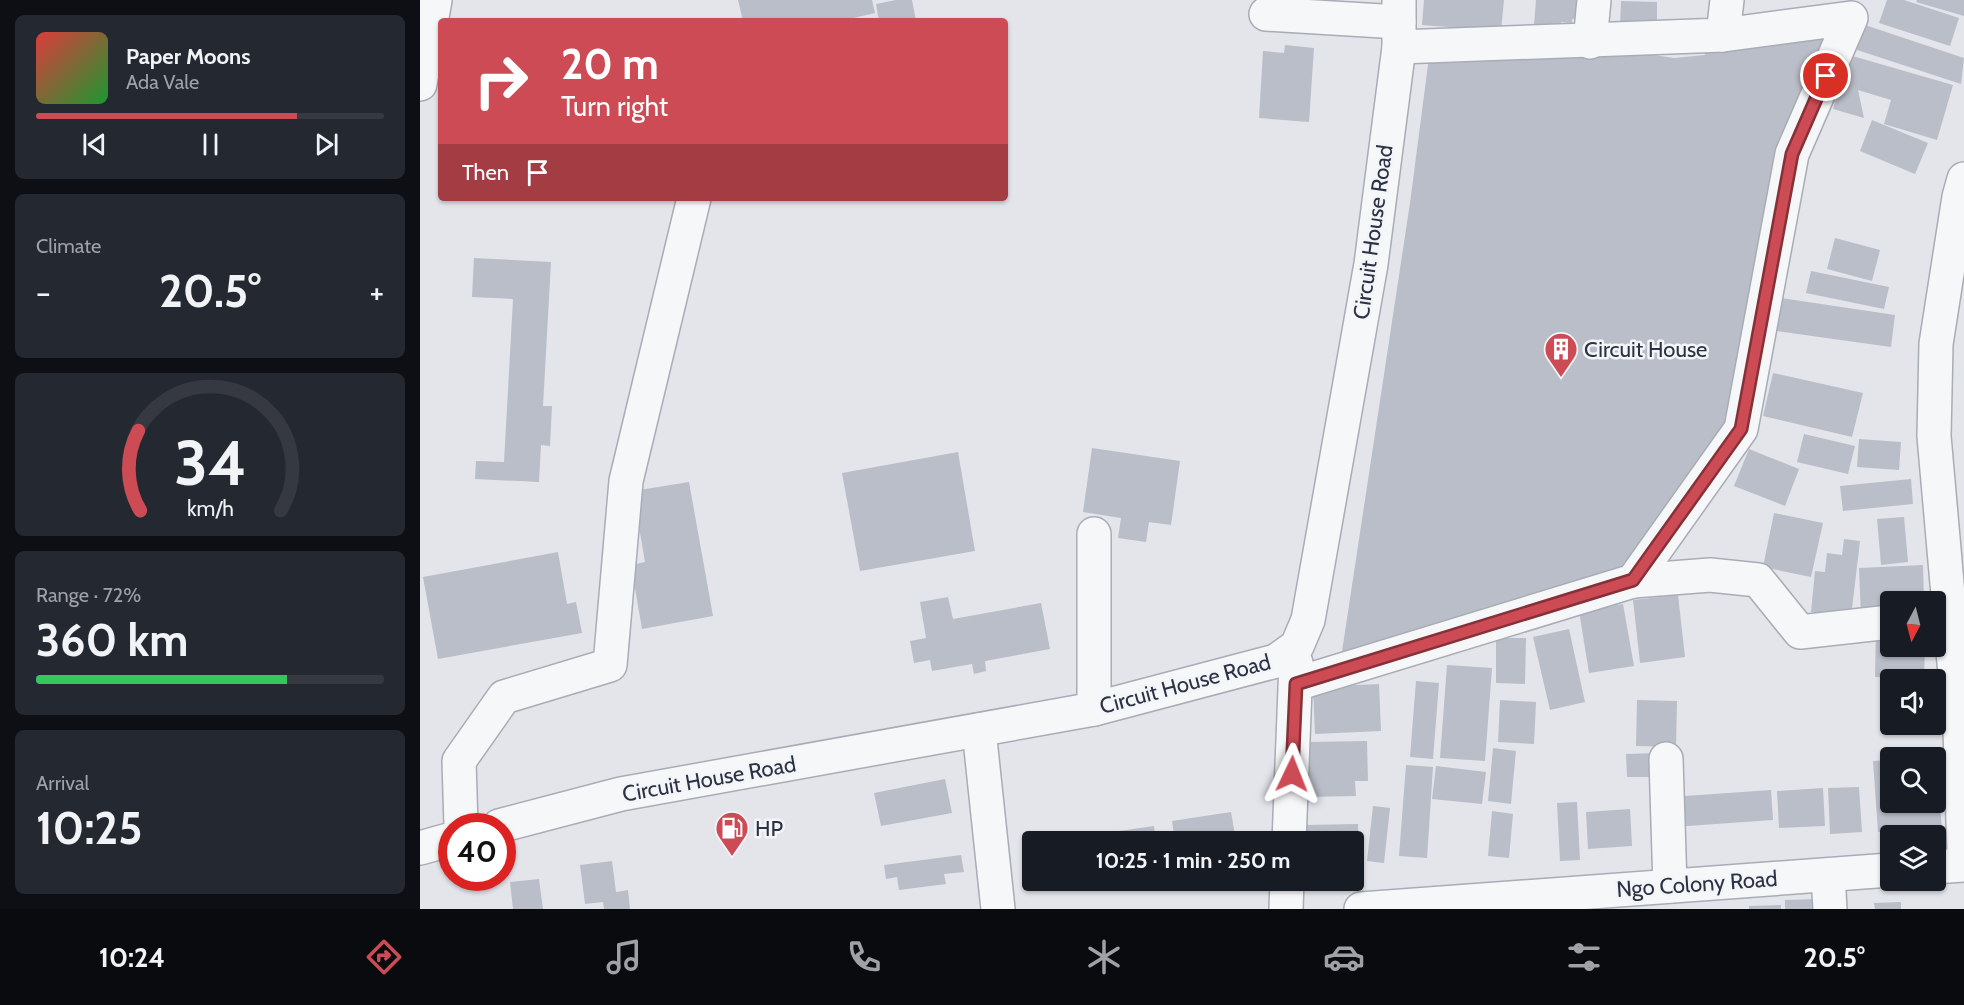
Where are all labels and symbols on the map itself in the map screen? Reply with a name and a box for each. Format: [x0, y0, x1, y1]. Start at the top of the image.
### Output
pin [1800, 50, 1851, 101]
street label: Circuit House Road [1347, 143, 1399, 321]
building icon: Circuit House [1543, 331, 1579, 378]
place label: Circuit House [1584, 336, 1707, 363]
north arrow [1880, 591, 1946, 657]
street label: Circuit House Road [1097, 648, 1273, 720]
position arrow [1260, 742, 1324, 806]
street label: Circuit House Road [620, 750, 798, 808]
fuel station icon: HP [714, 810, 750, 857]
speed limit sign: 40 [438, 813, 516, 891]
place label: HP [755, 815, 784, 842]
street label: Ngo Colony Road [1616, 865, 1778, 903]

